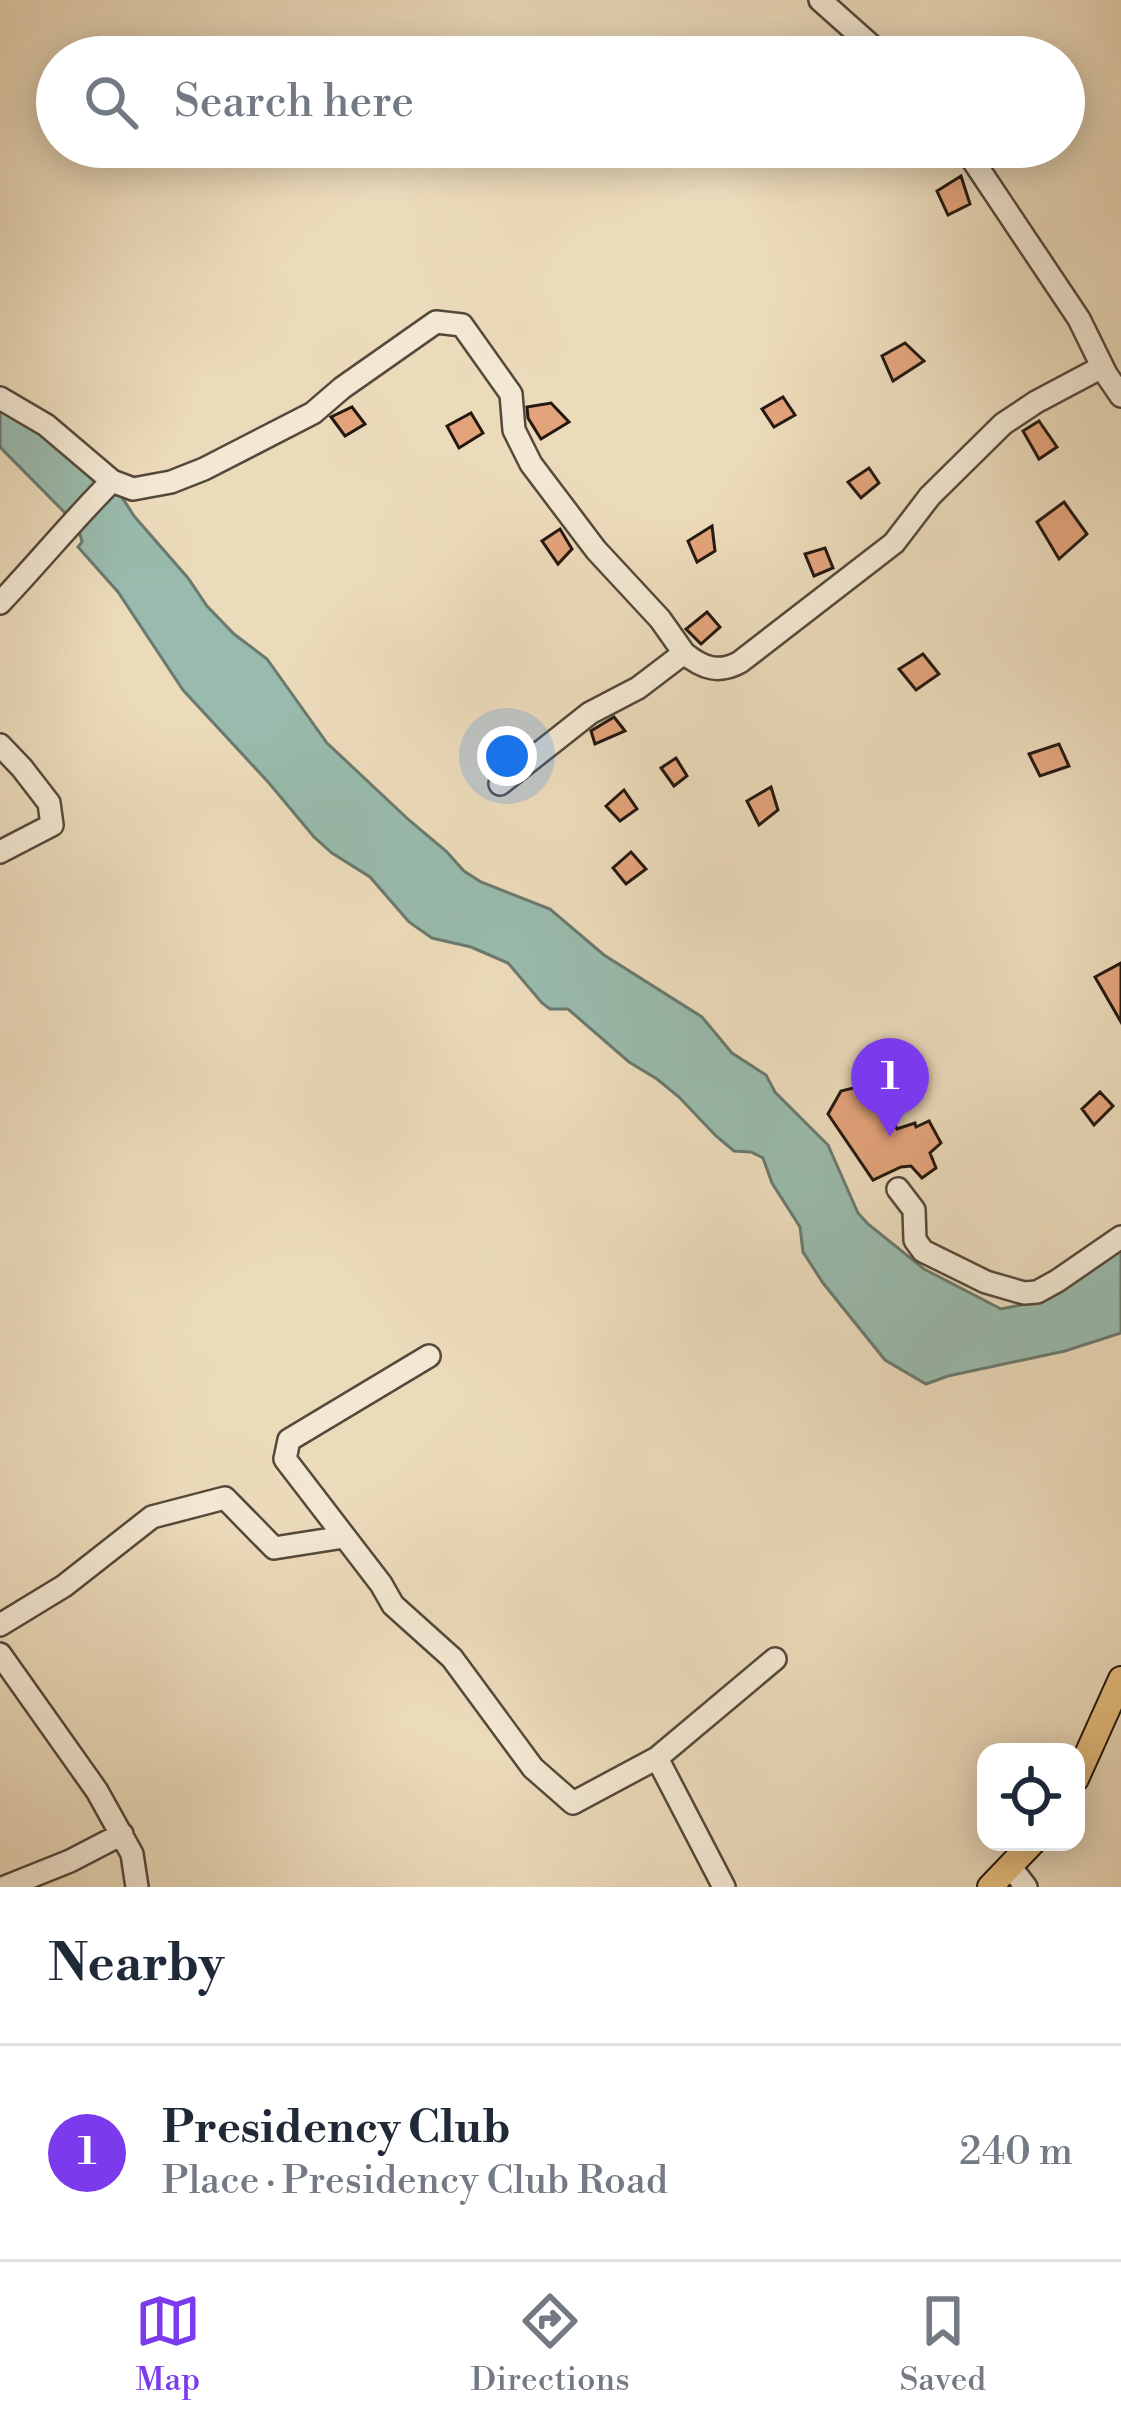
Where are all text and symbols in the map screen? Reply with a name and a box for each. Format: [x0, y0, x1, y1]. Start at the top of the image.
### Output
search box [36, 36, 1085, 168]
icon: search [78, 69, 144, 135]
text: Search here [174, 74, 414, 131]
your location [477, 726, 537, 786]
pin: 1 [851, 1038, 929, 1137]
map controls [977, 1743, 1085, 1851]
button: locate [977, 1743, 1085, 1851]
text: Nearby [48, 1933, 224, 1997]
text: Presidency Club [162, 2100, 511, 2157]
text: 1 [78, 2128, 96, 2177]
text: 240 m [959, 2128, 1073, 2177]
text: Place · Presidency Club Road [162, 2157, 668, 2206]
tab: Map [135, 2288, 201, 2401]
tab: Directions [471, 2288, 630, 2401]
tab: Saved [899, 2288, 986, 2401]

